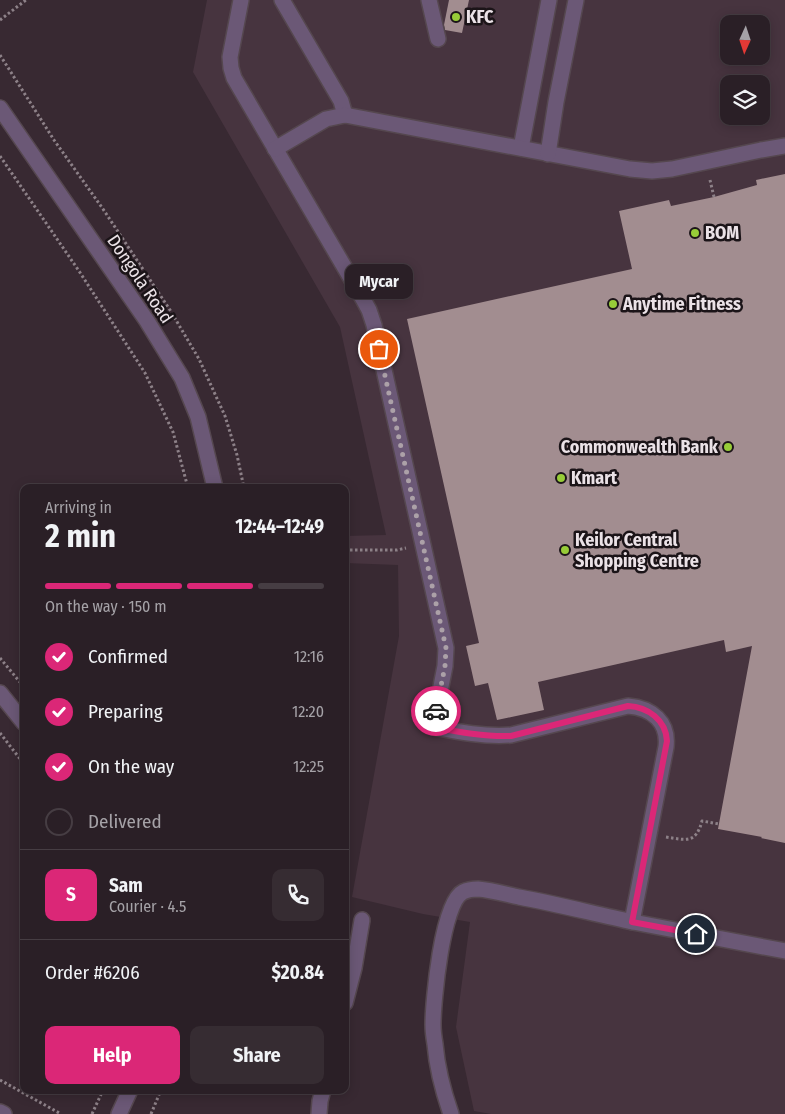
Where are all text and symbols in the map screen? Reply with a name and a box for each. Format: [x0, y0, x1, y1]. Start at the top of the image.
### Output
place label: KFC [466, 6, 494, 28]
marker: KFC [450, 11, 462, 23]
north arrow [720, 15, 770, 65]
map controls [720, 15, 770, 125]
button: layers [720, 75, 770, 125]
place label: BOM [705, 222, 739, 244]
marker: BOM [689, 227, 701, 239]
street label: Dongola Road [102, 231, 178, 327]
callout: Mycar [345, 264, 413, 299]
text: Mycar [359, 272, 399, 291]
place label: Anytime Fitness [622, 293, 741, 315]
marker: Anytime Fitness [607, 298, 619, 310]
pin [358, 328, 400, 370]
icon: bag [365, 335, 393, 363]
place label: Commonwealth Bank [561, 436, 719, 458]
marker: Commonwealth Bank [722, 441, 734, 453]
place label: Kmart [571, 467, 618, 489]
marker: Kmart [555, 472, 567, 484]
text: Arriving in [45, 498, 112, 517]
text: 12:44–12:49 [235, 515, 324, 538]
text: 2 min [45, 517, 116, 555]
place label: Keilor Central Shopping Centre [575, 529, 699, 572]
marker: Keilor Central Shopping Centre [559, 544, 571, 556]
text: On the way · 150 m [45, 597, 166, 616]
icon: check [45, 643, 73, 671]
text: Confirmed [88, 645, 168, 668]
text: 12:16 [294, 647, 324, 666]
courier [411, 686, 461, 736]
icon: car [422, 697, 450, 725]
icon: check [45, 698, 73, 726]
text: Preparing [88, 700, 163, 723]
text: 12:20 [292, 702, 324, 721]
icon: check [45, 753, 73, 781]
text: On the way [88, 755, 174, 778]
text: 12:25 [293, 757, 324, 776]
text: Delivered [88, 810, 162, 833]
button: phone [272, 869, 324, 921]
text: Sam [109, 874, 143, 897]
text: S [66, 883, 76, 906]
text: Courier · 4.5 [109, 897, 186, 916]
pin [675, 913, 717, 955]
icon: home [682, 920, 710, 948]
text: Order #6206 [45, 961, 140, 984]
text: $20.84 [271, 961, 324, 984]
button: Help [45, 1026, 180, 1084]
button: Share [190, 1026, 324, 1084]

